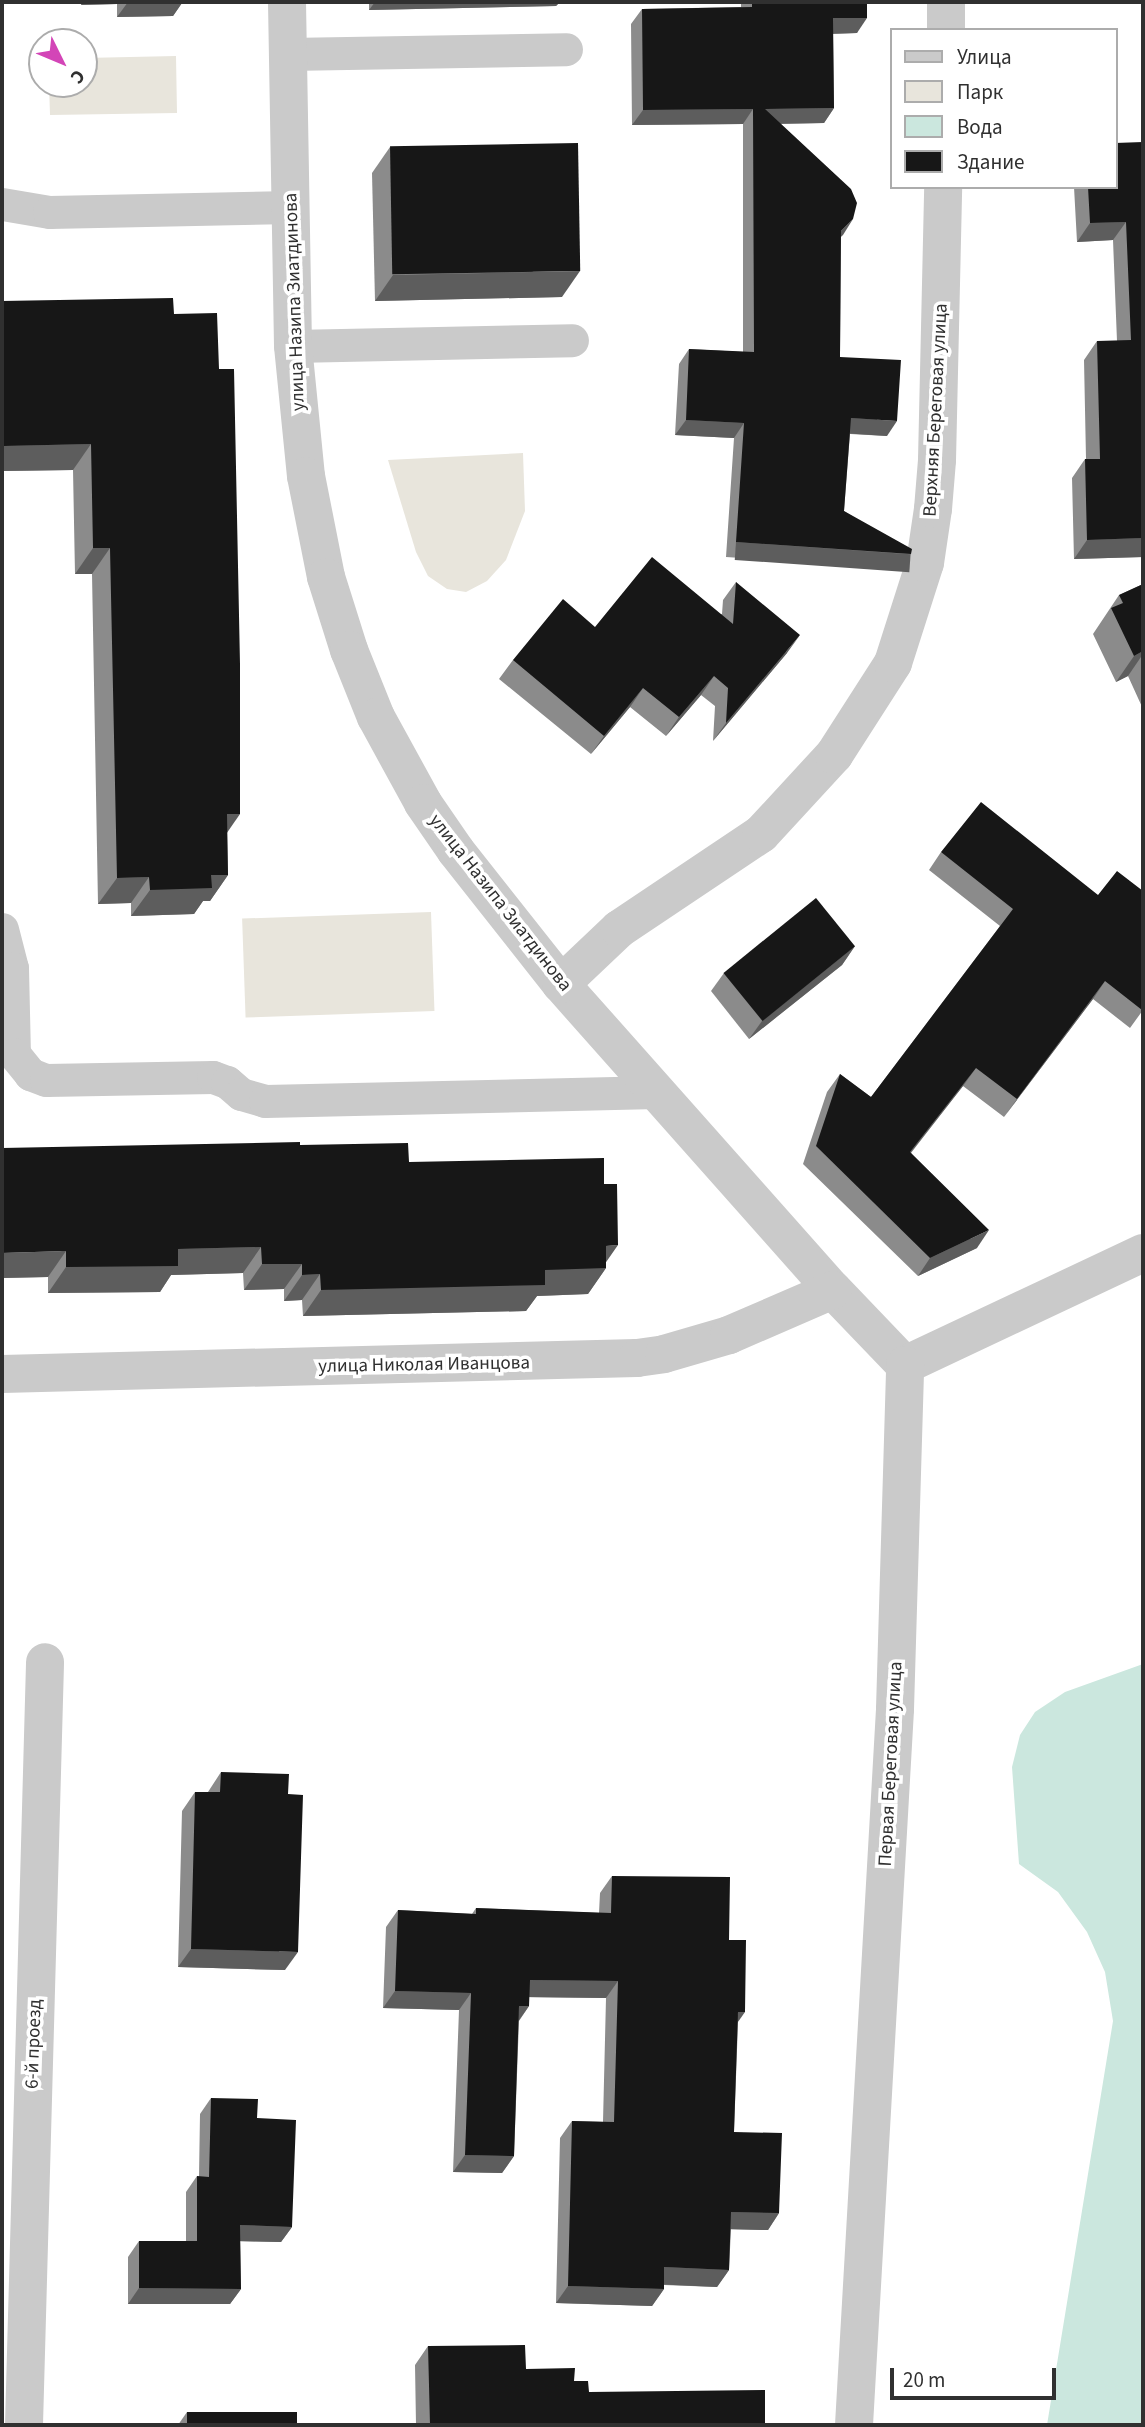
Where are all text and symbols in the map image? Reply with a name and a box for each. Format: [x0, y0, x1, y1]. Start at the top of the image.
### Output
north arrow [28, 28, 98, 98]
legend [890, 28, 1117, 189]
text: Улица [957, 42, 1012, 72]
text: С [64, 63, 91, 90]
text: Парк [957, 77, 1003, 107]
text: Вода [957, 112, 1003, 142]
text: Здание [957, 147, 1025, 177]
street label: улица Назипа Зиатдинова [280, 192, 310, 412]
street label: Верхняя Береговая улица [919, 303, 953, 517]
street label: улица Назипа Зиатдинова [424, 810, 576, 996]
street label: улица Николая Иванцова [318, 1352, 530, 1378]
street label: Первая Береговая улица [874, 1661, 908, 1867]
street label: 6-й проезд [21, 1999, 47, 2089]
scale bar [893, 2354, 1059, 2398]
text: 20 m [903, 2365, 945, 2395]

